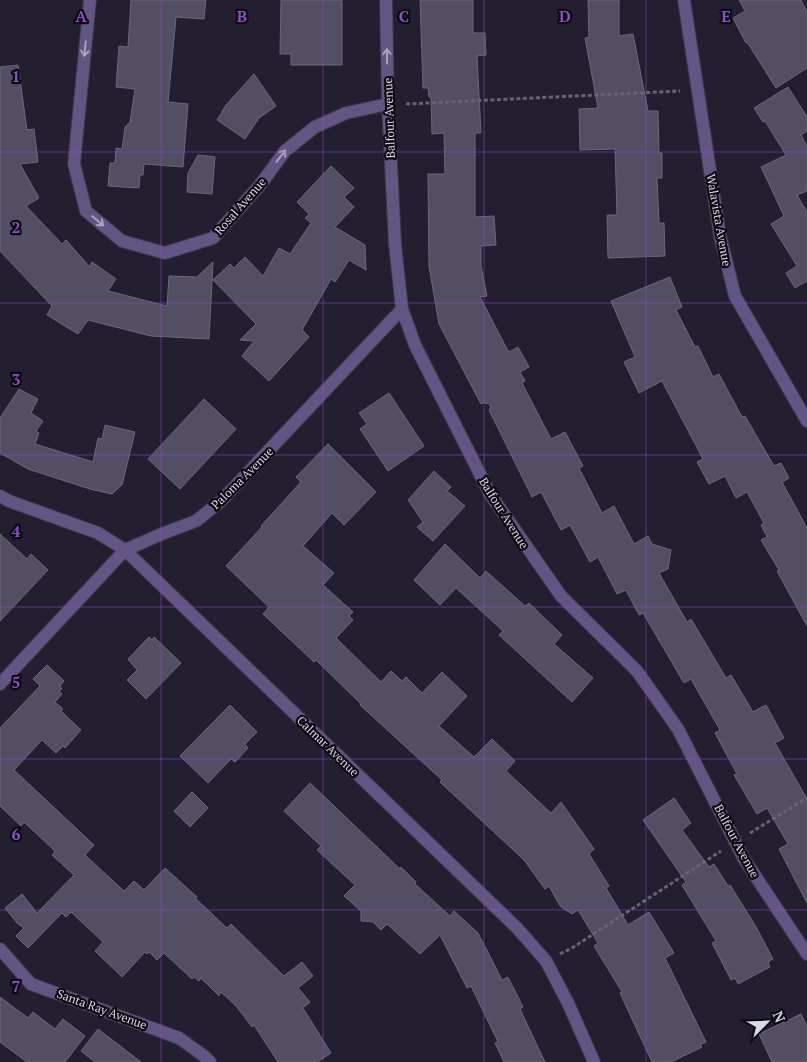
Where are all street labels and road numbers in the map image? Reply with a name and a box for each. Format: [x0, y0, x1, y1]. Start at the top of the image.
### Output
street label: Balfour Avenue [380, 77, 398, 159]
street label: Walavista Avenue [703, 173, 735, 267]
street label: Rosal Avenue [211, 174, 269, 238]
street label: Paloma Avenue [208, 444, 276, 512]
street label: Balfour Avenue [476, 475, 532, 551]
street label: Calmar Avenue [294, 713, 362, 779]
street label: Balfour Avenue [711, 802, 763, 880]
street label: Santa Ray Avenue [55, 986, 149, 1032]

